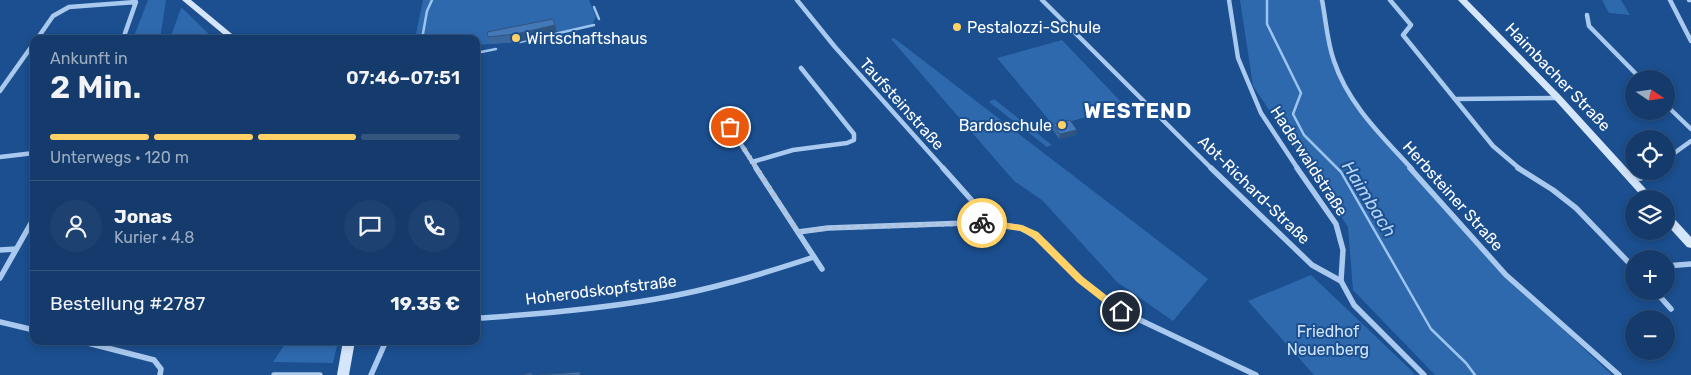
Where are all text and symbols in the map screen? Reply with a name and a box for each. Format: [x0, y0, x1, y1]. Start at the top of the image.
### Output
place label: Pestalozzi-Schule [967, 18, 1101, 37]
street label: Haimbacher Straße [1501, 19, 1615, 135]
marker: Pestalozzi-Schule [951, 21, 963, 33]
place label: Wirtschaftshaus [526, 29, 647, 48]
marker: Wirtschaftshaus [510, 32, 522, 44]
text: Ankunft in [50, 49, 128, 68]
street label: Taufsteinstraße [856, 54, 948, 154]
text: 07:46–07:51 [346, 66, 460, 89]
text: 2 Min. [50, 68, 141, 106]
north arrow [1625, 70, 1675, 120]
map controls [1625, 70, 1675, 360]
district label: WESTEND [1084, 98, 1192, 123]
street label: Haderwaldstraße [1266, 102, 1352, 220]
pin [709, 106, 751, 148]
icon: bag [716, 113, 744, 141]
place label: Bardoschule [959, 116, 1052, 135]
marker: Bardoschule [1056, 119, 1068, 131]
button: locate [1625, 130, 1675, 180]
street label: Abt-Richard-Straße [1194, 132, 1314, 248]
street label: Herbsteiner Straße [1399, 137, 1507, 255]
text: Unterwegs · 120 m [50, 148, 189, 167]
water label: Haimbach [1337, 157, 1401, 241]
button: layers [1625, 190, 1675, 240]
courier [957, 198, 1007, 248]
button: person [50, 200, 102, 252]
button: chat [344, 200, 396, 252]
button: phone [408, 200, 460, 252]
text: Jonas [114, 205, 172, 228]
icon: bike [968, 209, 996, 237]
text: Kurier · 4.8 [114, 228, 194, 247]
button: + [1625, 250, 1675, 300]
street label: Hoherodskopfstraße [524, 271, 678, 309]
pin [1100, 290, 1142, 332]
text: Bestellung #2787 [50, 292, 205, 315]
text: 19.35 € [390, 292, 460, 315]
icon: home [1107, 297, 1135, 325]
button: − [1625, 310, 1675, 360]
park label: Friedhof Neuenberg [1287, 322, 1369, 359]

